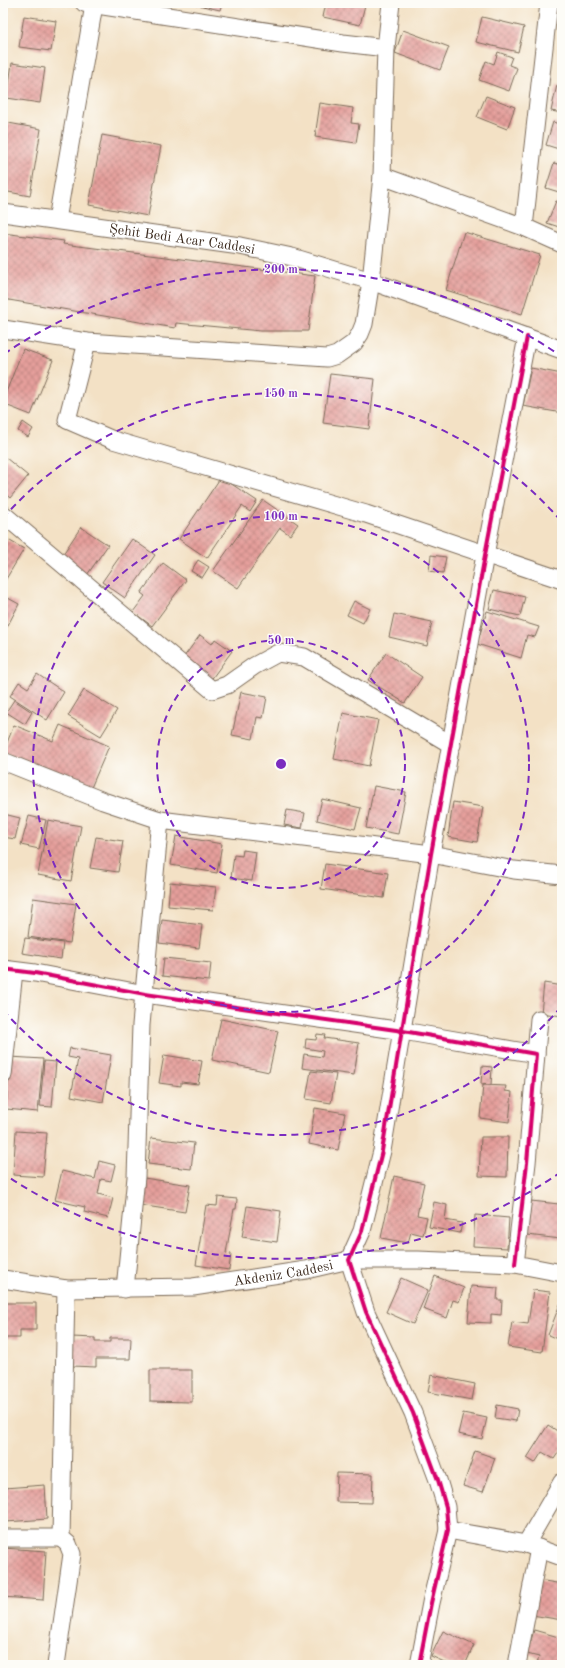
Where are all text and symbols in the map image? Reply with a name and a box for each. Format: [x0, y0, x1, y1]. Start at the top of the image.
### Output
street label: Şehit Bedi Acar Caddesi [108, 222, 256, 257]
text: 200 m [264, 264, 298, 276]
text: 150 m [264, 387, 298, 400]
text: 100 m [264, 511, 298, 523]
text: 50 m [268, 634, 295, 647]
centre of rings [274, 757, 288, 771]
street label: Akdeniz Caddesi [233, 1258, 334, 1289]

